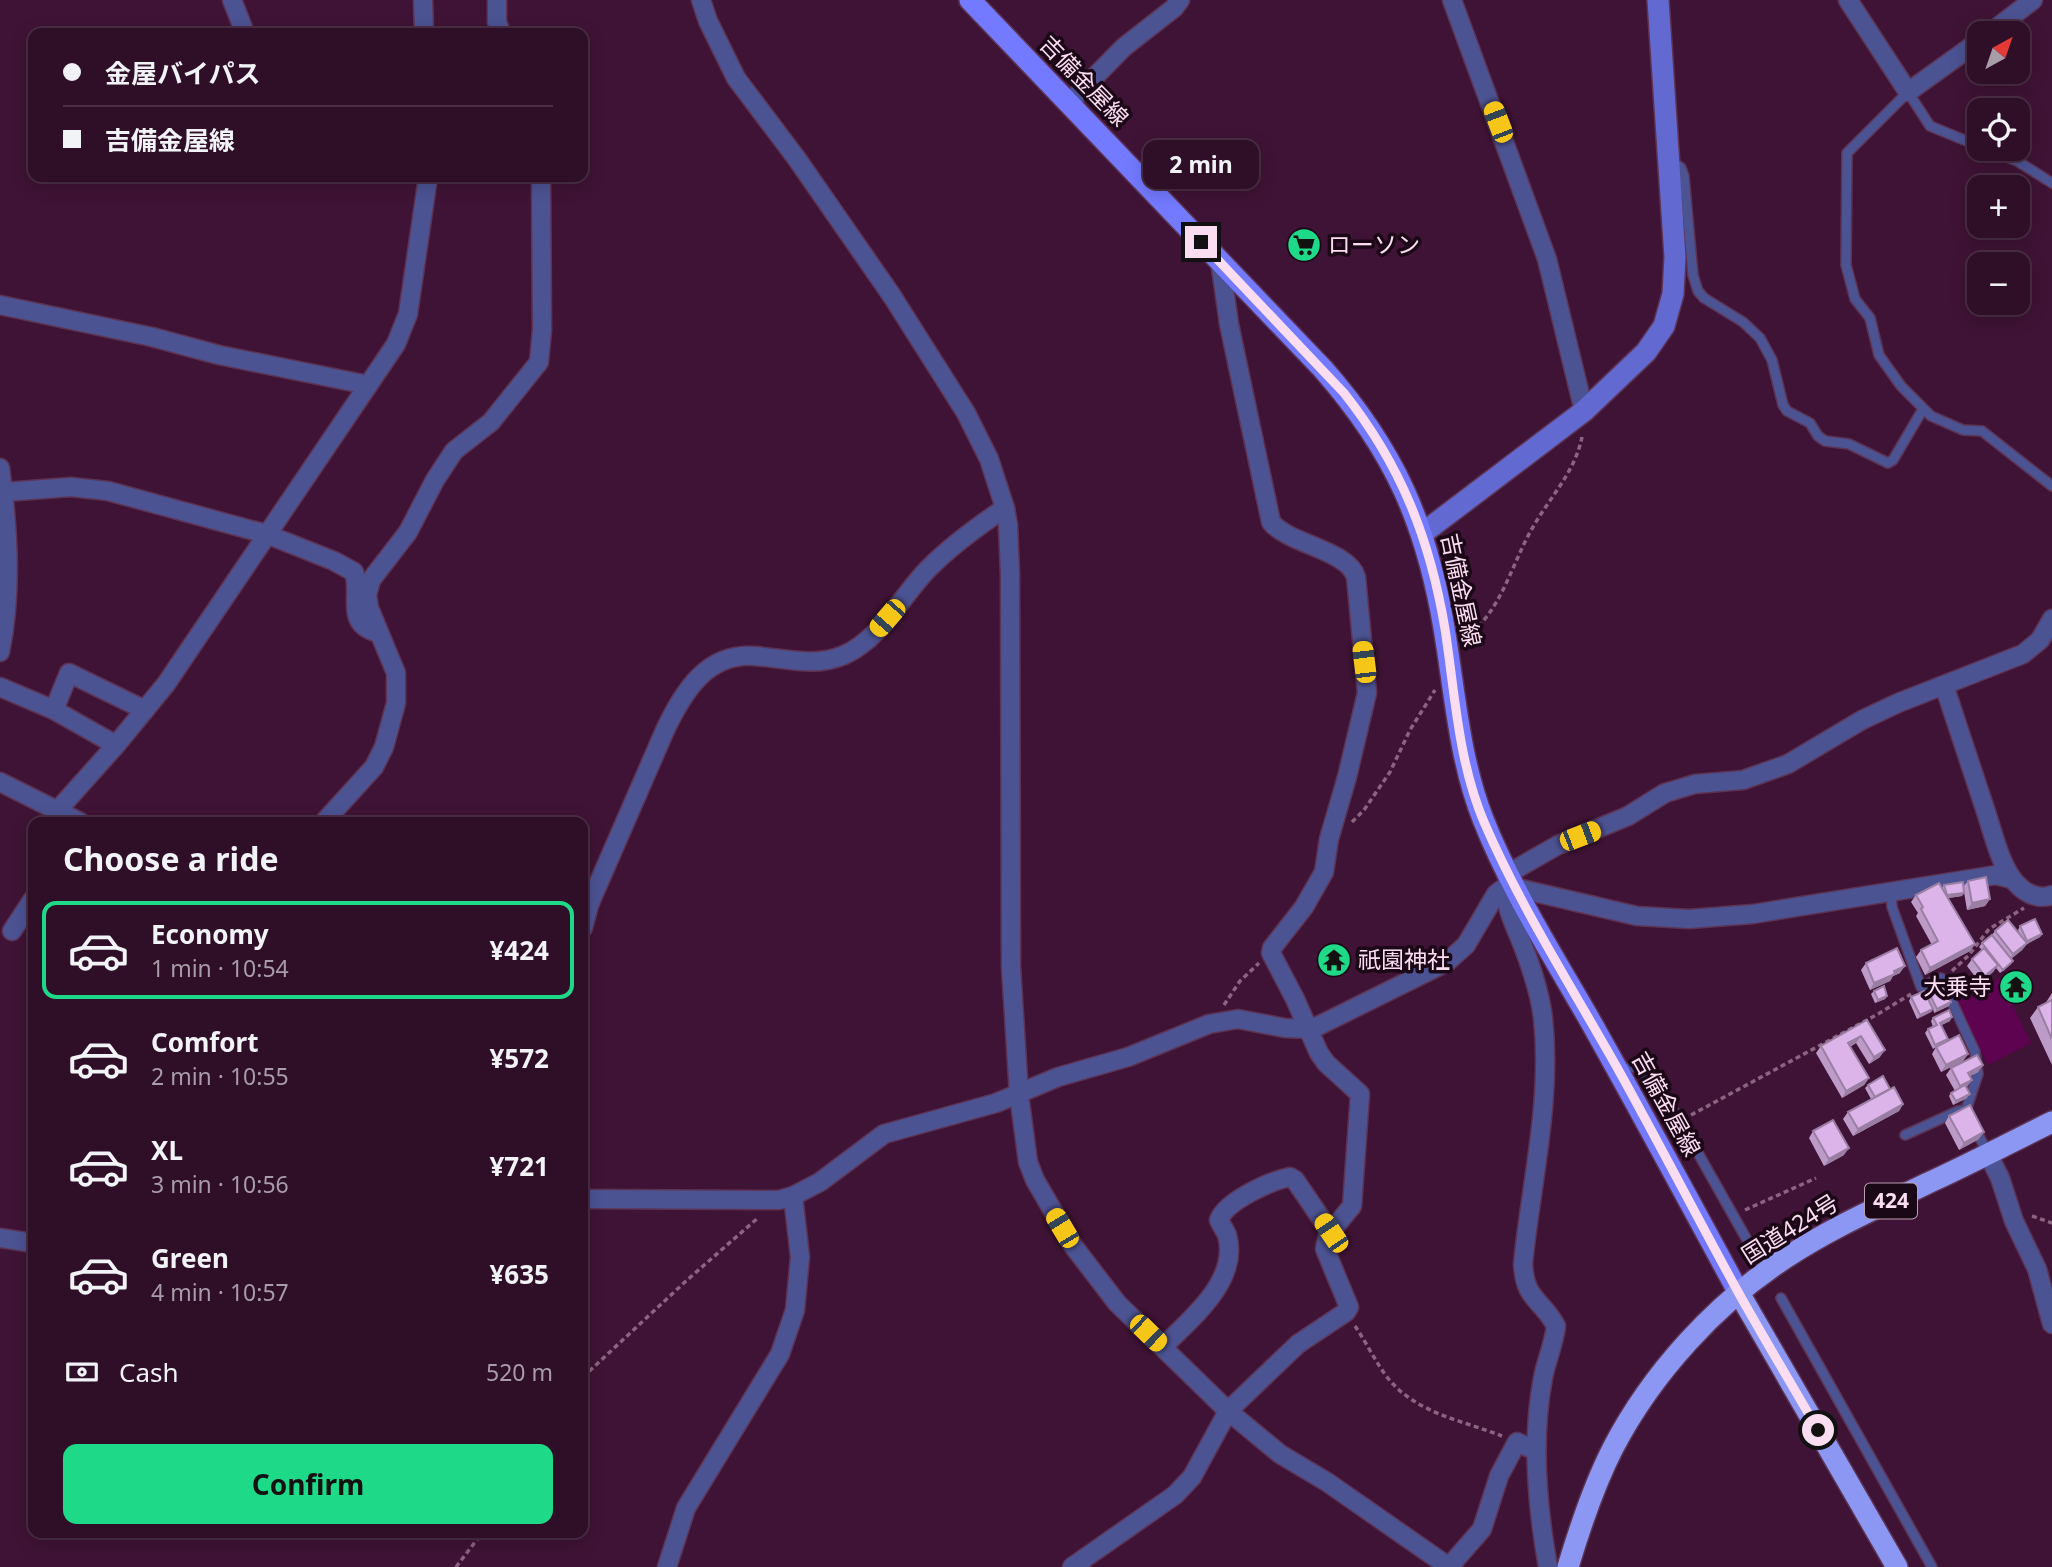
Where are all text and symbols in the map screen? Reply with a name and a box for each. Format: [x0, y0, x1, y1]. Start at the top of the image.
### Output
north arrow [1967, 21, 2030, 84]
map controls [1967, 21, 2030, 315]
street label: 吉備金屋線 [1033, 28, 1136, 133]
text: 金屋バイパス [105, 55, 260, 91]
button: locate [1967, 98, 2030, 161]
car [1481, 99, 1516, 145]
text: 吉備金屋線 [105, 122, 235, 158]
callout: 2 min [1143, 140, 1259, 190]
text: 2 min [1169, 148, 1233, 180]
button: + [1967, 175, 2030, 238]
route end [1185, 226, 1217, 258]
supermarket icon: ローソン [1285, 226, 1323, 264]
place label: ローソン [1328, 228, 1420, 260]
button: − [1967, 252, 2030, 315]
street label: 吉備金屋線 [1434, 530, 1490, 649]
car [866, 595, 909, 641]
car [1352, 640, 1377, 684]
car [1557, 819, 1604, 853]
text: Choose a ride [63, 837, 279, 880]
text: Economy [151, 916, 269, 952]
icon: car [67, 919, 130, 982]
text: ¥424 [490, 932, 549, 968]
temple icon: 祇園神社 [1315, 941, 1353, 979]
place label: 祇園神社 [1358, 943, 1450, 975]
text: 1 min · 10:54 [151, 952, 289, 984]
temple icon: 大乗寺 [1997, 968, 2035, 1006]
place label: 大乗寺 [1923, 970, 1992, 1002]
text: Comfort [151, 1024, 259, 1060]
icon: car [67, 1027, 130, 1090]
text: ¥572 [490, 1040, 549, 1076]
street label: 吉備金屋線 [1625, 1045, 1709, 1162]
text: 2 min · 10:55 [151, 1060, 289, 1092]
text: XL [151, 1132, 183, 1168]
icon: car [67, 1135, 130, 1198]
text: ¥721 [490, 1148, 549, 1184]
text: 3 min · 10:56 [151, 1168, 289, 1200]
road number: 424 [1865, 1184, 1917, 1218]
street label: 国道424号 [1735, 1186, 1844, 1270]
car [1043, 1205, 1082, 1251]
car [1311, 1210, 1352, 1256]
text: Green [151, 1240, 229, 1276]
icon: car [67, 1243, 130, 1306]
text: ¥635 [490, 1256, 549, 1292]
text: 4 min · 10:57 [151, 1276, 289, 1308]
car [1126, 1311, 1171, 1355]
icon: cash [63, 1353, 101, 1391]
text: Cash [119, 1354, 179, 1390]
text: 520 m [486, 1356, 553, 1388]
route start [1802, 1414, 1834, 1446]
button: Confirm [63, 1444, 553, 1524]

